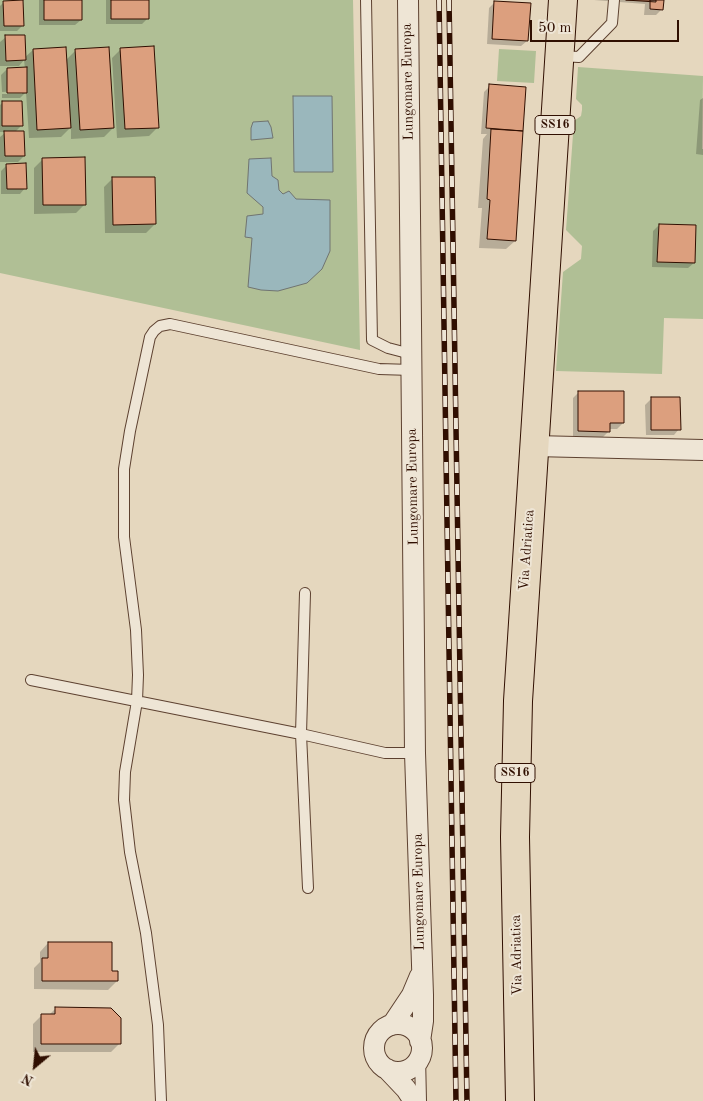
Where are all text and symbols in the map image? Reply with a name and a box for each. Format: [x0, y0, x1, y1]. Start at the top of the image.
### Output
scale bar [533, 10, 682, 42]
text: 50 m [538, 21, 572, 36]
street label: Lungomare Europa [399, 23, 417, 141]
road number: SS16 [535, 116, 575, 134]
street label: Lungomare Europa [404, 428, 422, 546]
street label: Via Adriatica [516, 509, 538, 591]
road number: SS16 [495, 764, 535, 782]
street label: Lungomare Europa [410, 833, 428, 951]
street label: Via Adriatica [508, 914, 526, 996]
north arrow [10, 1041, 60, 1091]
text: N [20, 1071, 36, 1088]

